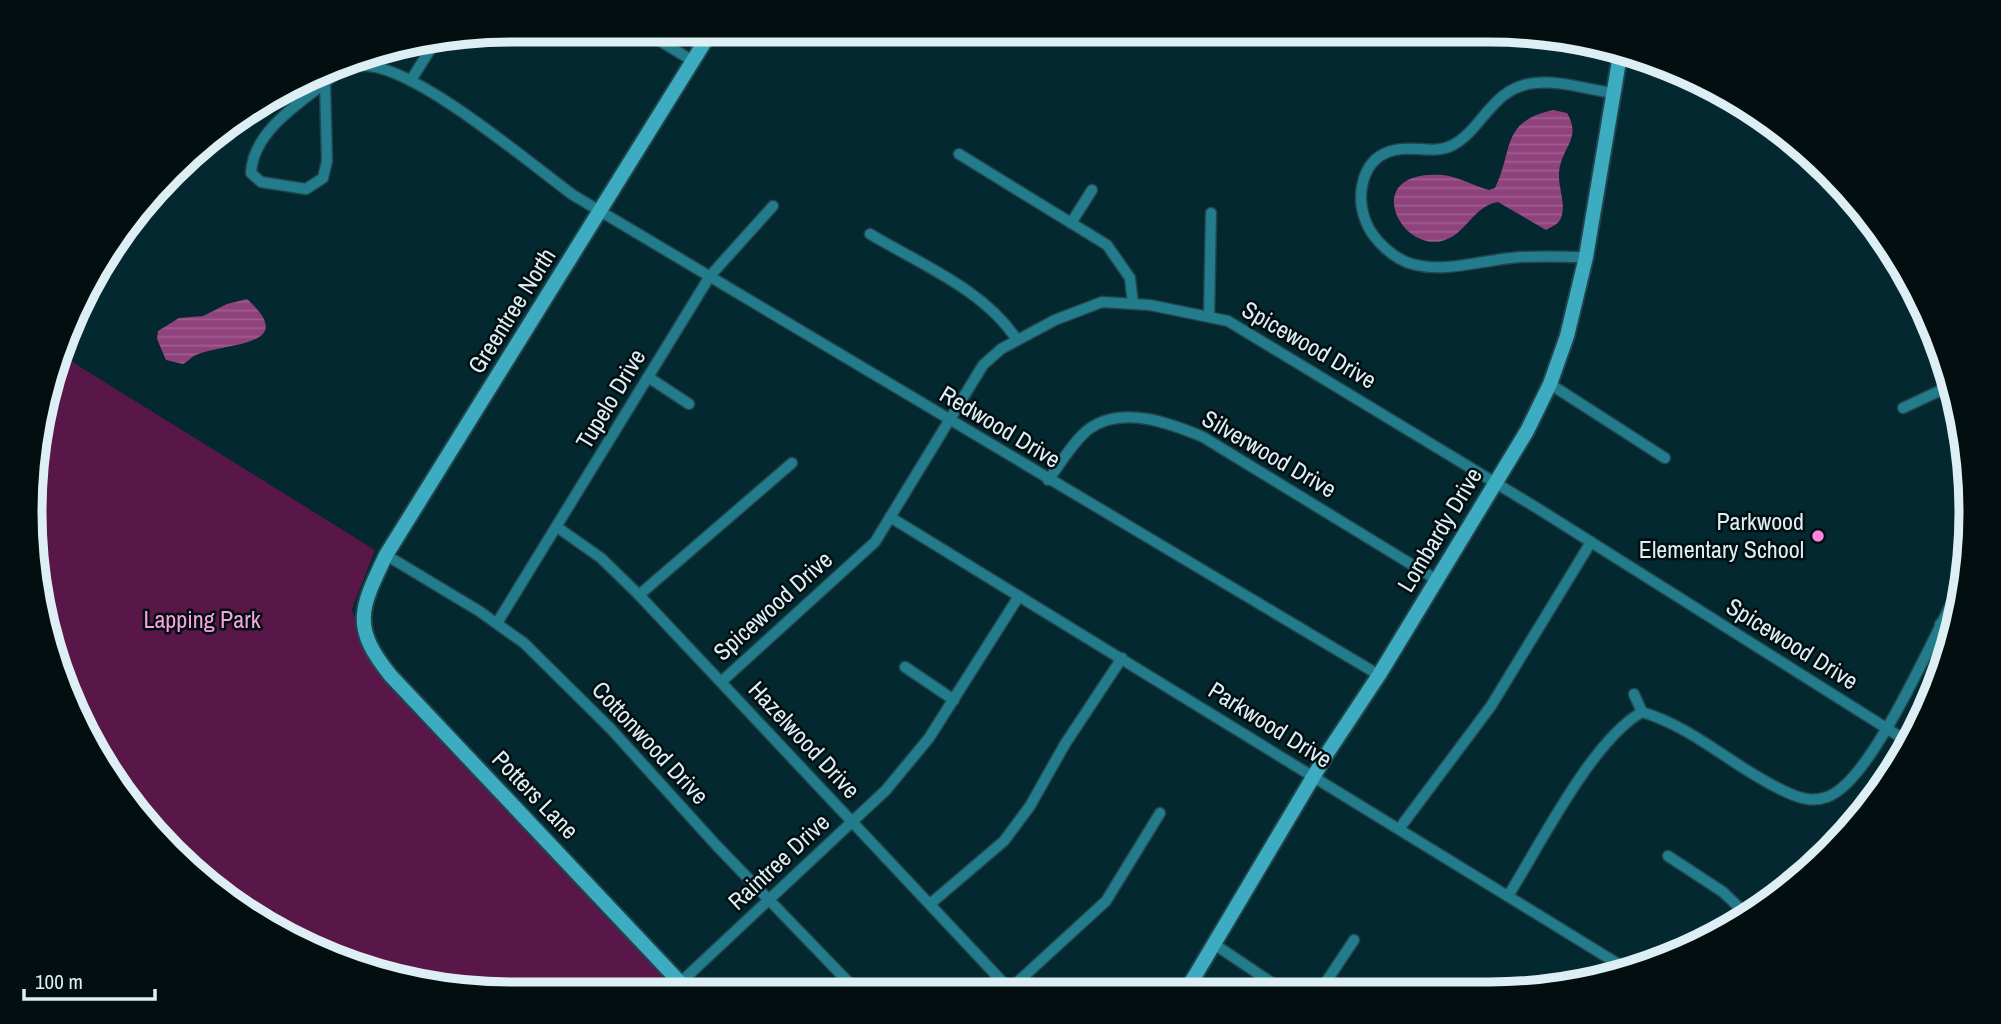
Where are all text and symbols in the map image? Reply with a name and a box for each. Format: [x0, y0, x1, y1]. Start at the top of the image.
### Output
street label: Greentree North [460, 242, 562, 379]
street label: Spicewood Drive [1237, 293, 1382, 395]
street label: Tupelo Drive [568, 343, 652, 454]
street label: Redwood Drive [934, 378, 1067, 475]
street label: Silverwood Drive [1197, 402, 1342, 504]
street label: Lombardy Drive [1389, 461, 1489, 598]
place label: Parkwood Elementary School [1639, 505, 1804, 565]
marker: Parkwood Elementary School [1810, 528, 1826, 544]
street label: Spicewood Drive [706, 543, 839, 667]
street label: Spicewood Drive [1721, 590, 1865, 696]
park label: Lapping Park [143, 603, 261, 635]
street label: Parkwood Drive [1203, 673, 1338, 775]
street label: Cottonwood Drive [585, 674, 716, 811]
street label: Hazelwood Drive [742, 674, 868, 805]
street label: Potters Lane [485, 743, 586, 846]
street label: Raintree Drive [721, 806, 836, 917]
scale bar [24, 958, 156, 1002]
text: 100 m [35, 967, 83, 996]

